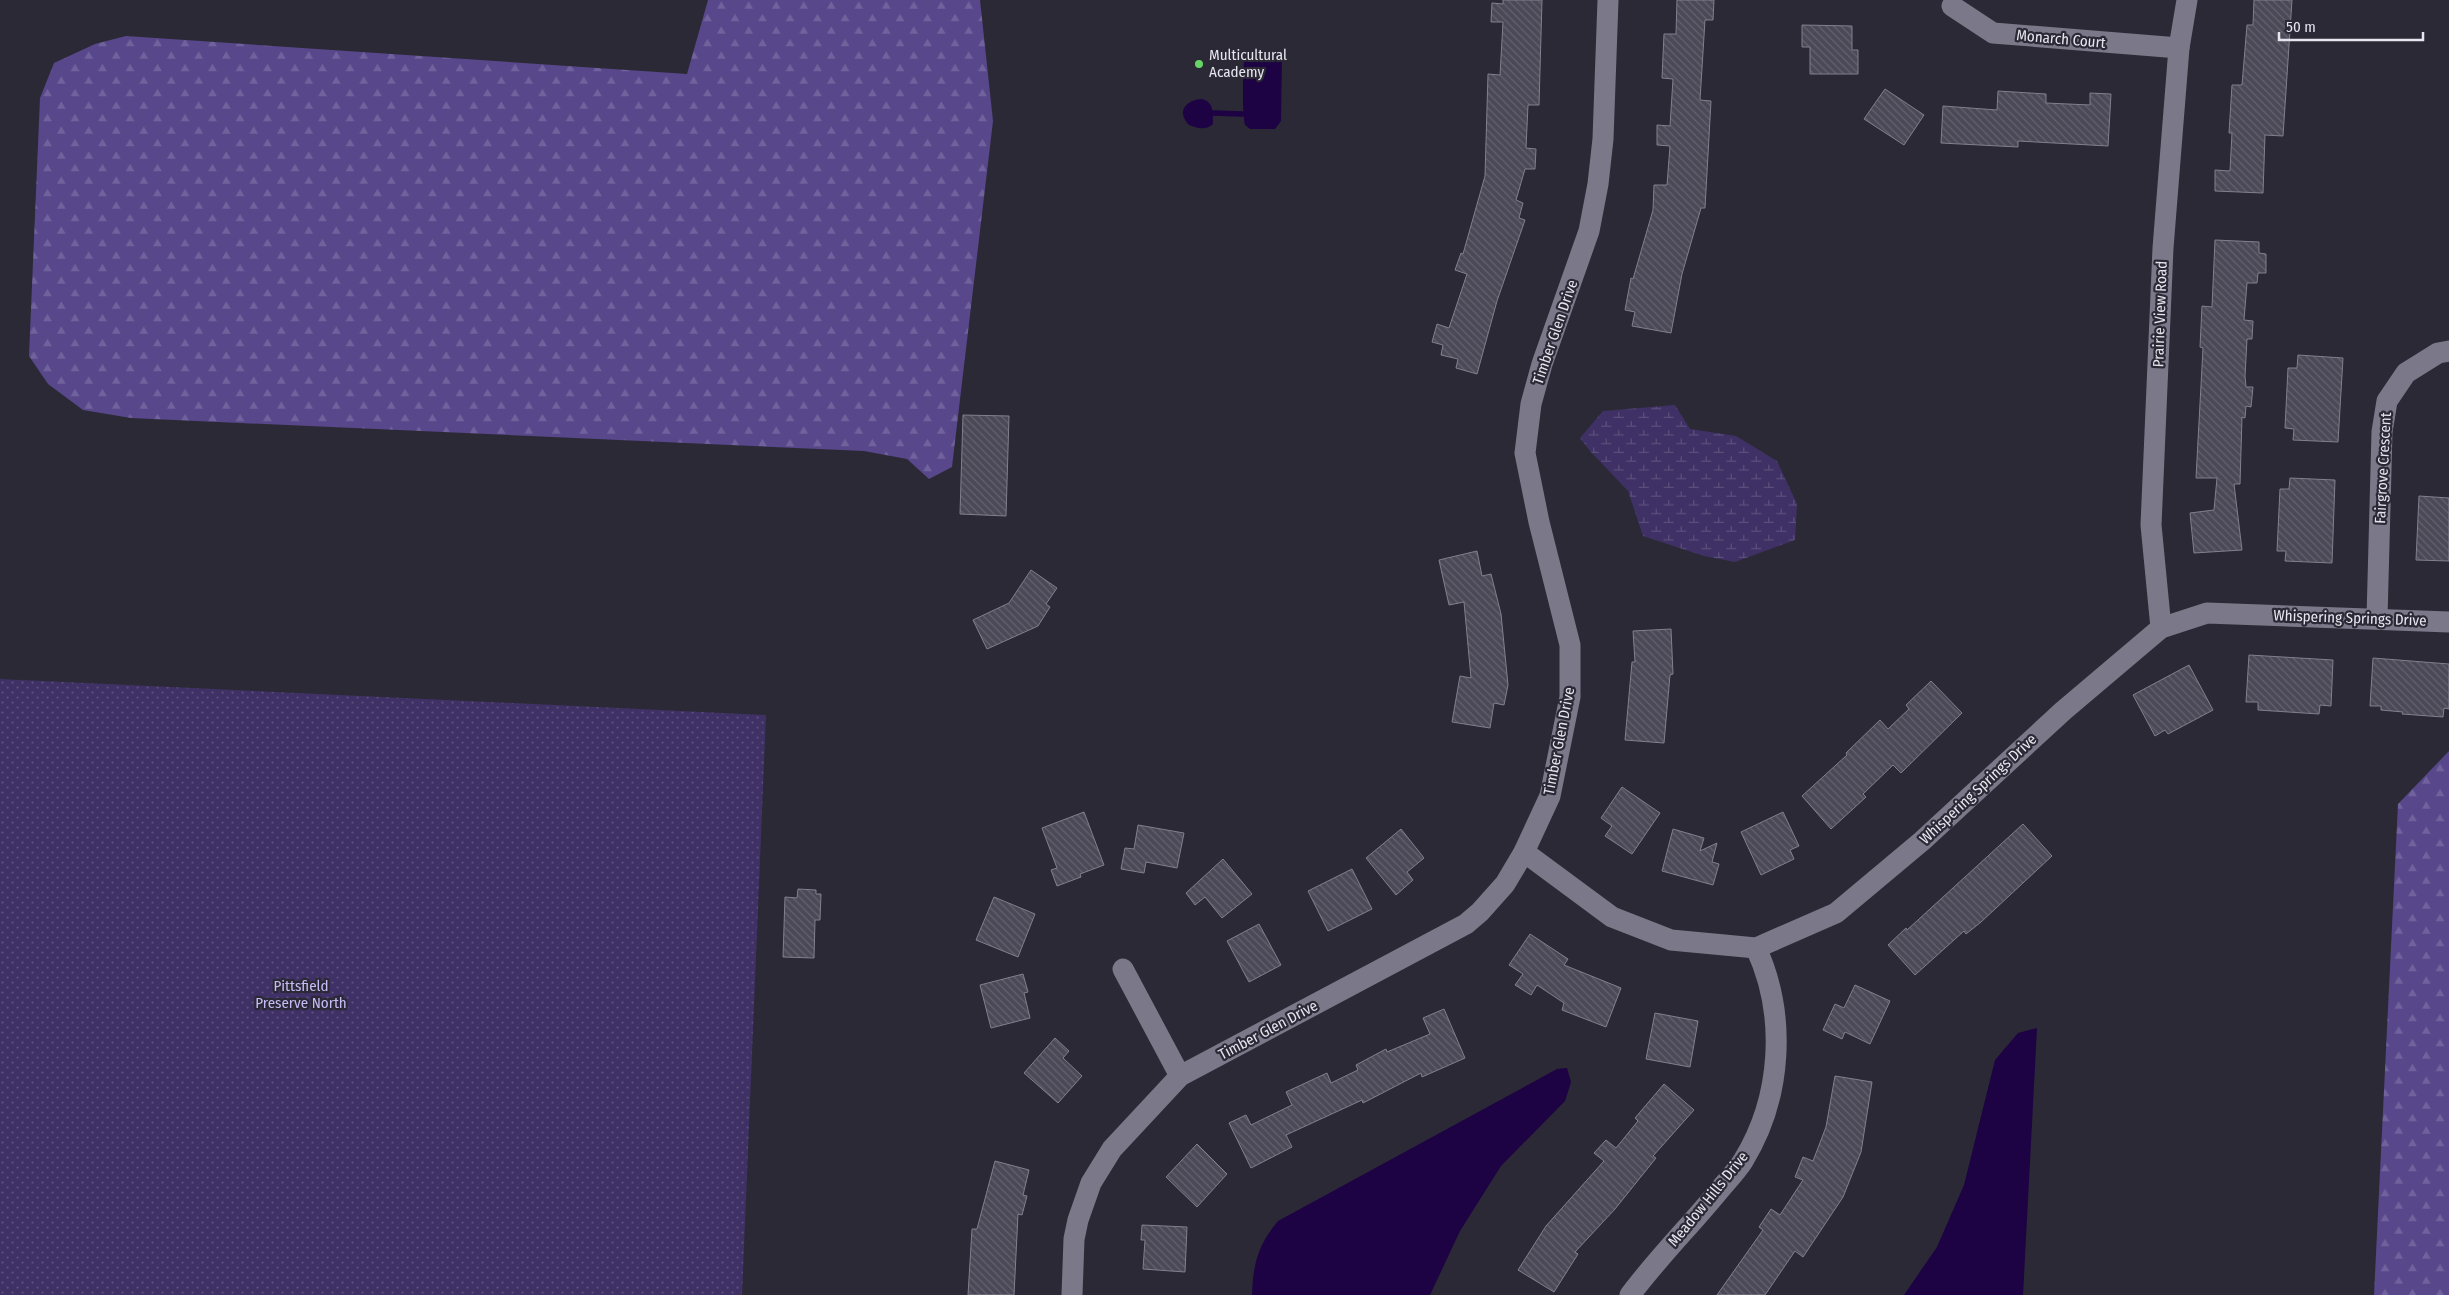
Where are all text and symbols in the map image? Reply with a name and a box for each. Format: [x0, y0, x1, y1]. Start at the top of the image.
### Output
scale bar [2279, 10, 2423, 42]
text: 50 m [2286, 18, 2316, 36]
street label: Monarch Court [2016, 26, 2107, 52]
place label: Multicultural Academy [1209, 46, 1287, 81]
marker: Multicultural Academy [1193, 58, 1205, 70]
street label: Prairie View Road [2149, 260, 2171, 368]
street label: Timber Glen Drive [1529, 277, 1581, 387]
street label: Fairgrove Crescent [2371, 412, 2395, 524]
street label: Whispering Springs Drive [2273, 606, 2427, 630]
street label: Timber Glen Drive [1540, 686, 1578, 796]
street label: Whispering Springs Drive [1916, 730, 2040, 848]
park label: Pittsfield Preserve North [255, 977, 347, 1012]
street label: Timber Glen Drive [1215, 996, 1321, 1064]
street label: Meadow Hills Drive [1664, 1148, 1752, 1250]

